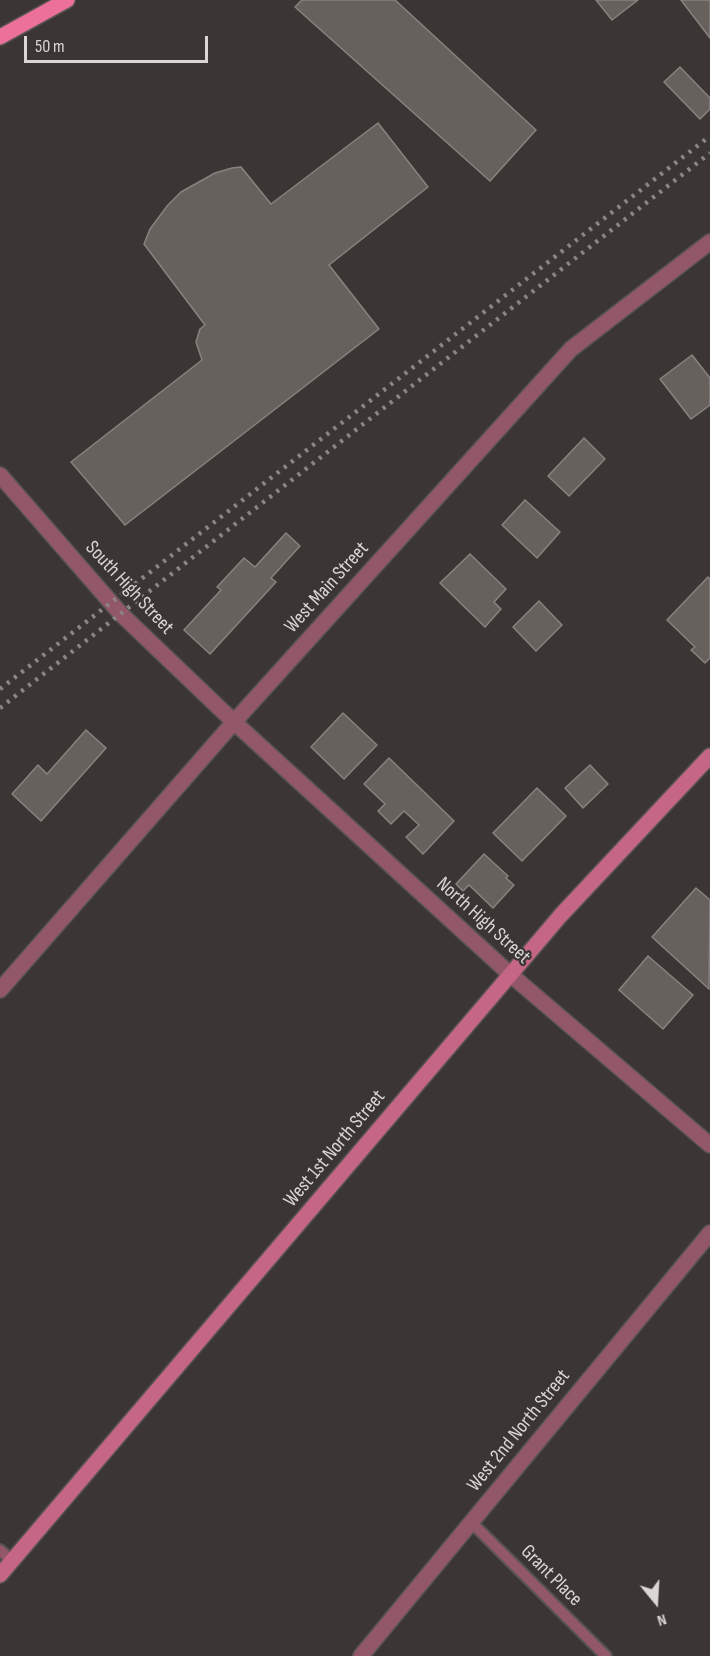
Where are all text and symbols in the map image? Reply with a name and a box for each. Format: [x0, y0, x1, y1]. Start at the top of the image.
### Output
scale bar [27, 24, 212, 62]
text: 50 m [35, 36, 65, 57]
street label: South High Street [80, 536, 178, 640]
street label: West Main Street [280, 537, 374, 639]
street label: North High Street [431, 873, 535, 969]
street label: West 1st North Street [279, 1086, 391, 1212]
street label: West 2nd North Street [462, 1365, 576, 1497]
street label: Grant Place [515, 1540, 587, 1612]
north arrow [626, 1572, 686, 1632]
text: N [655, 1609, 669, 1630]

